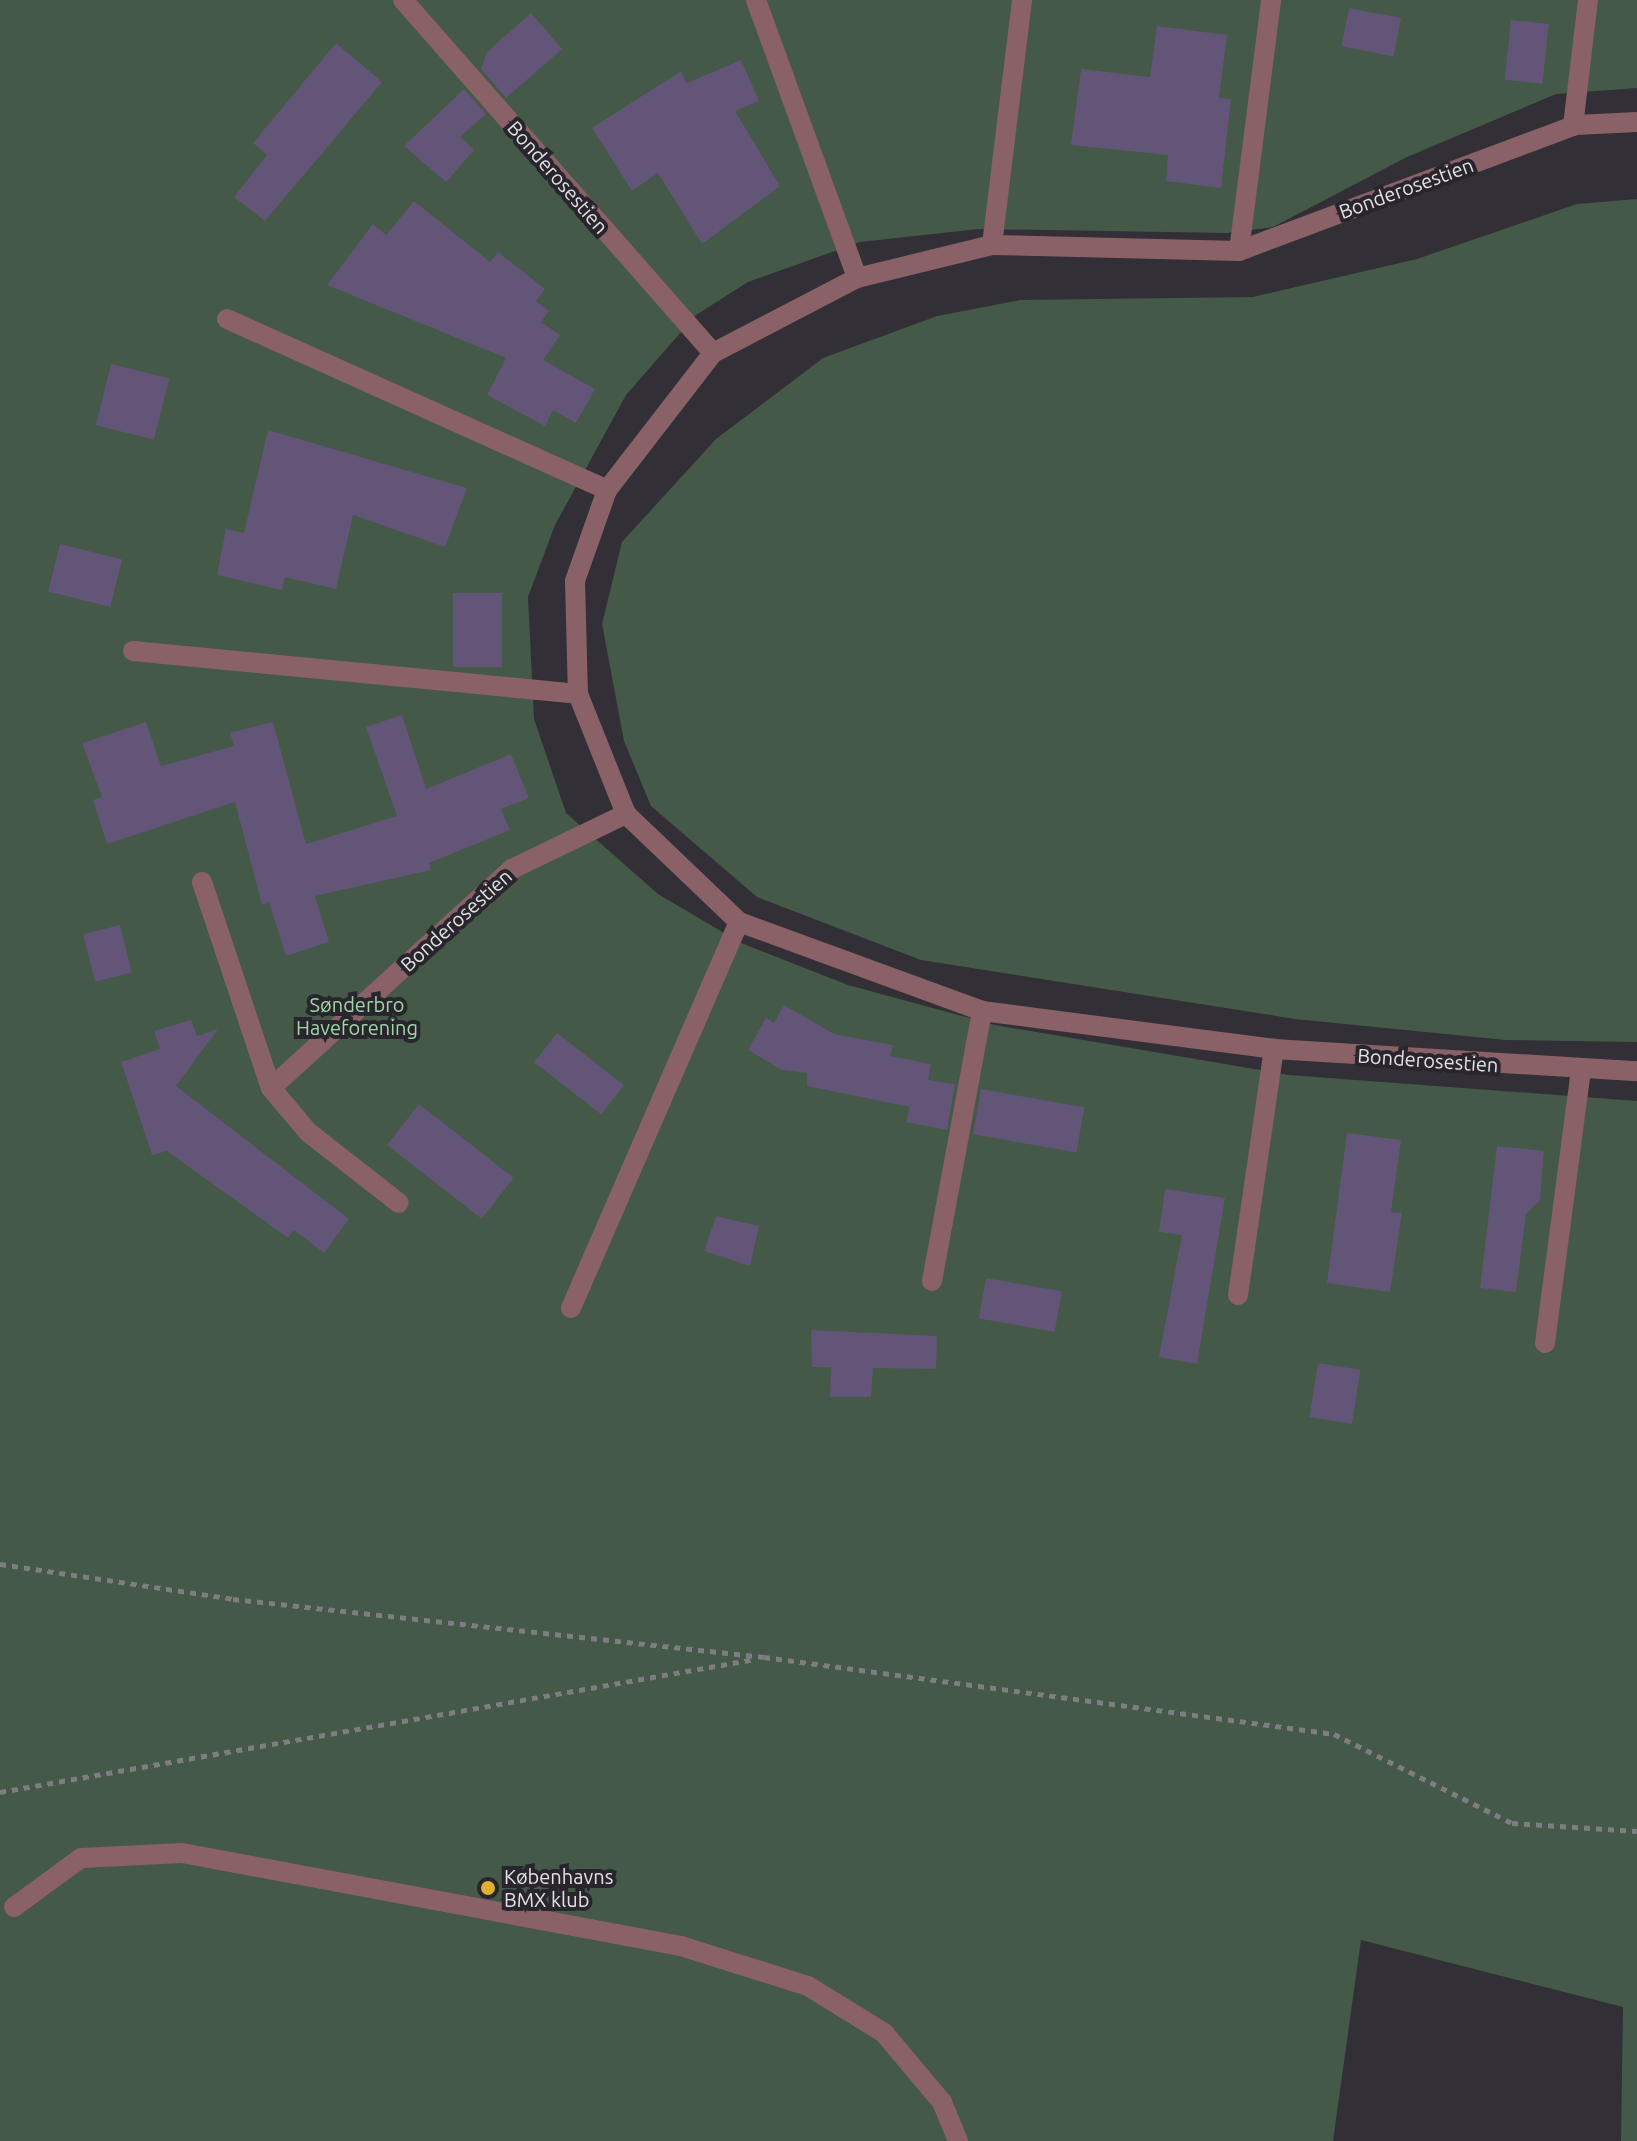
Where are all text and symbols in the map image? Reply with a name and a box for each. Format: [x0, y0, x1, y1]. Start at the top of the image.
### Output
street label: Bonderosestien [503, 116, 613, 238]
street label: Bonderosestien [1335, 153, 1477, 223]
street label: Bonderosestien [395, 864, 517, 976]
park label: Sønderbro Haveforening [296, 993, 418, 1040]
street label: Bonderosestien [1357, 1043, 1499, 1077]
place label: Københavns BMX klub [504, 1864, 613, 1911]
marker: Københavns BMX klub [479, 1879, 497, 1897]

